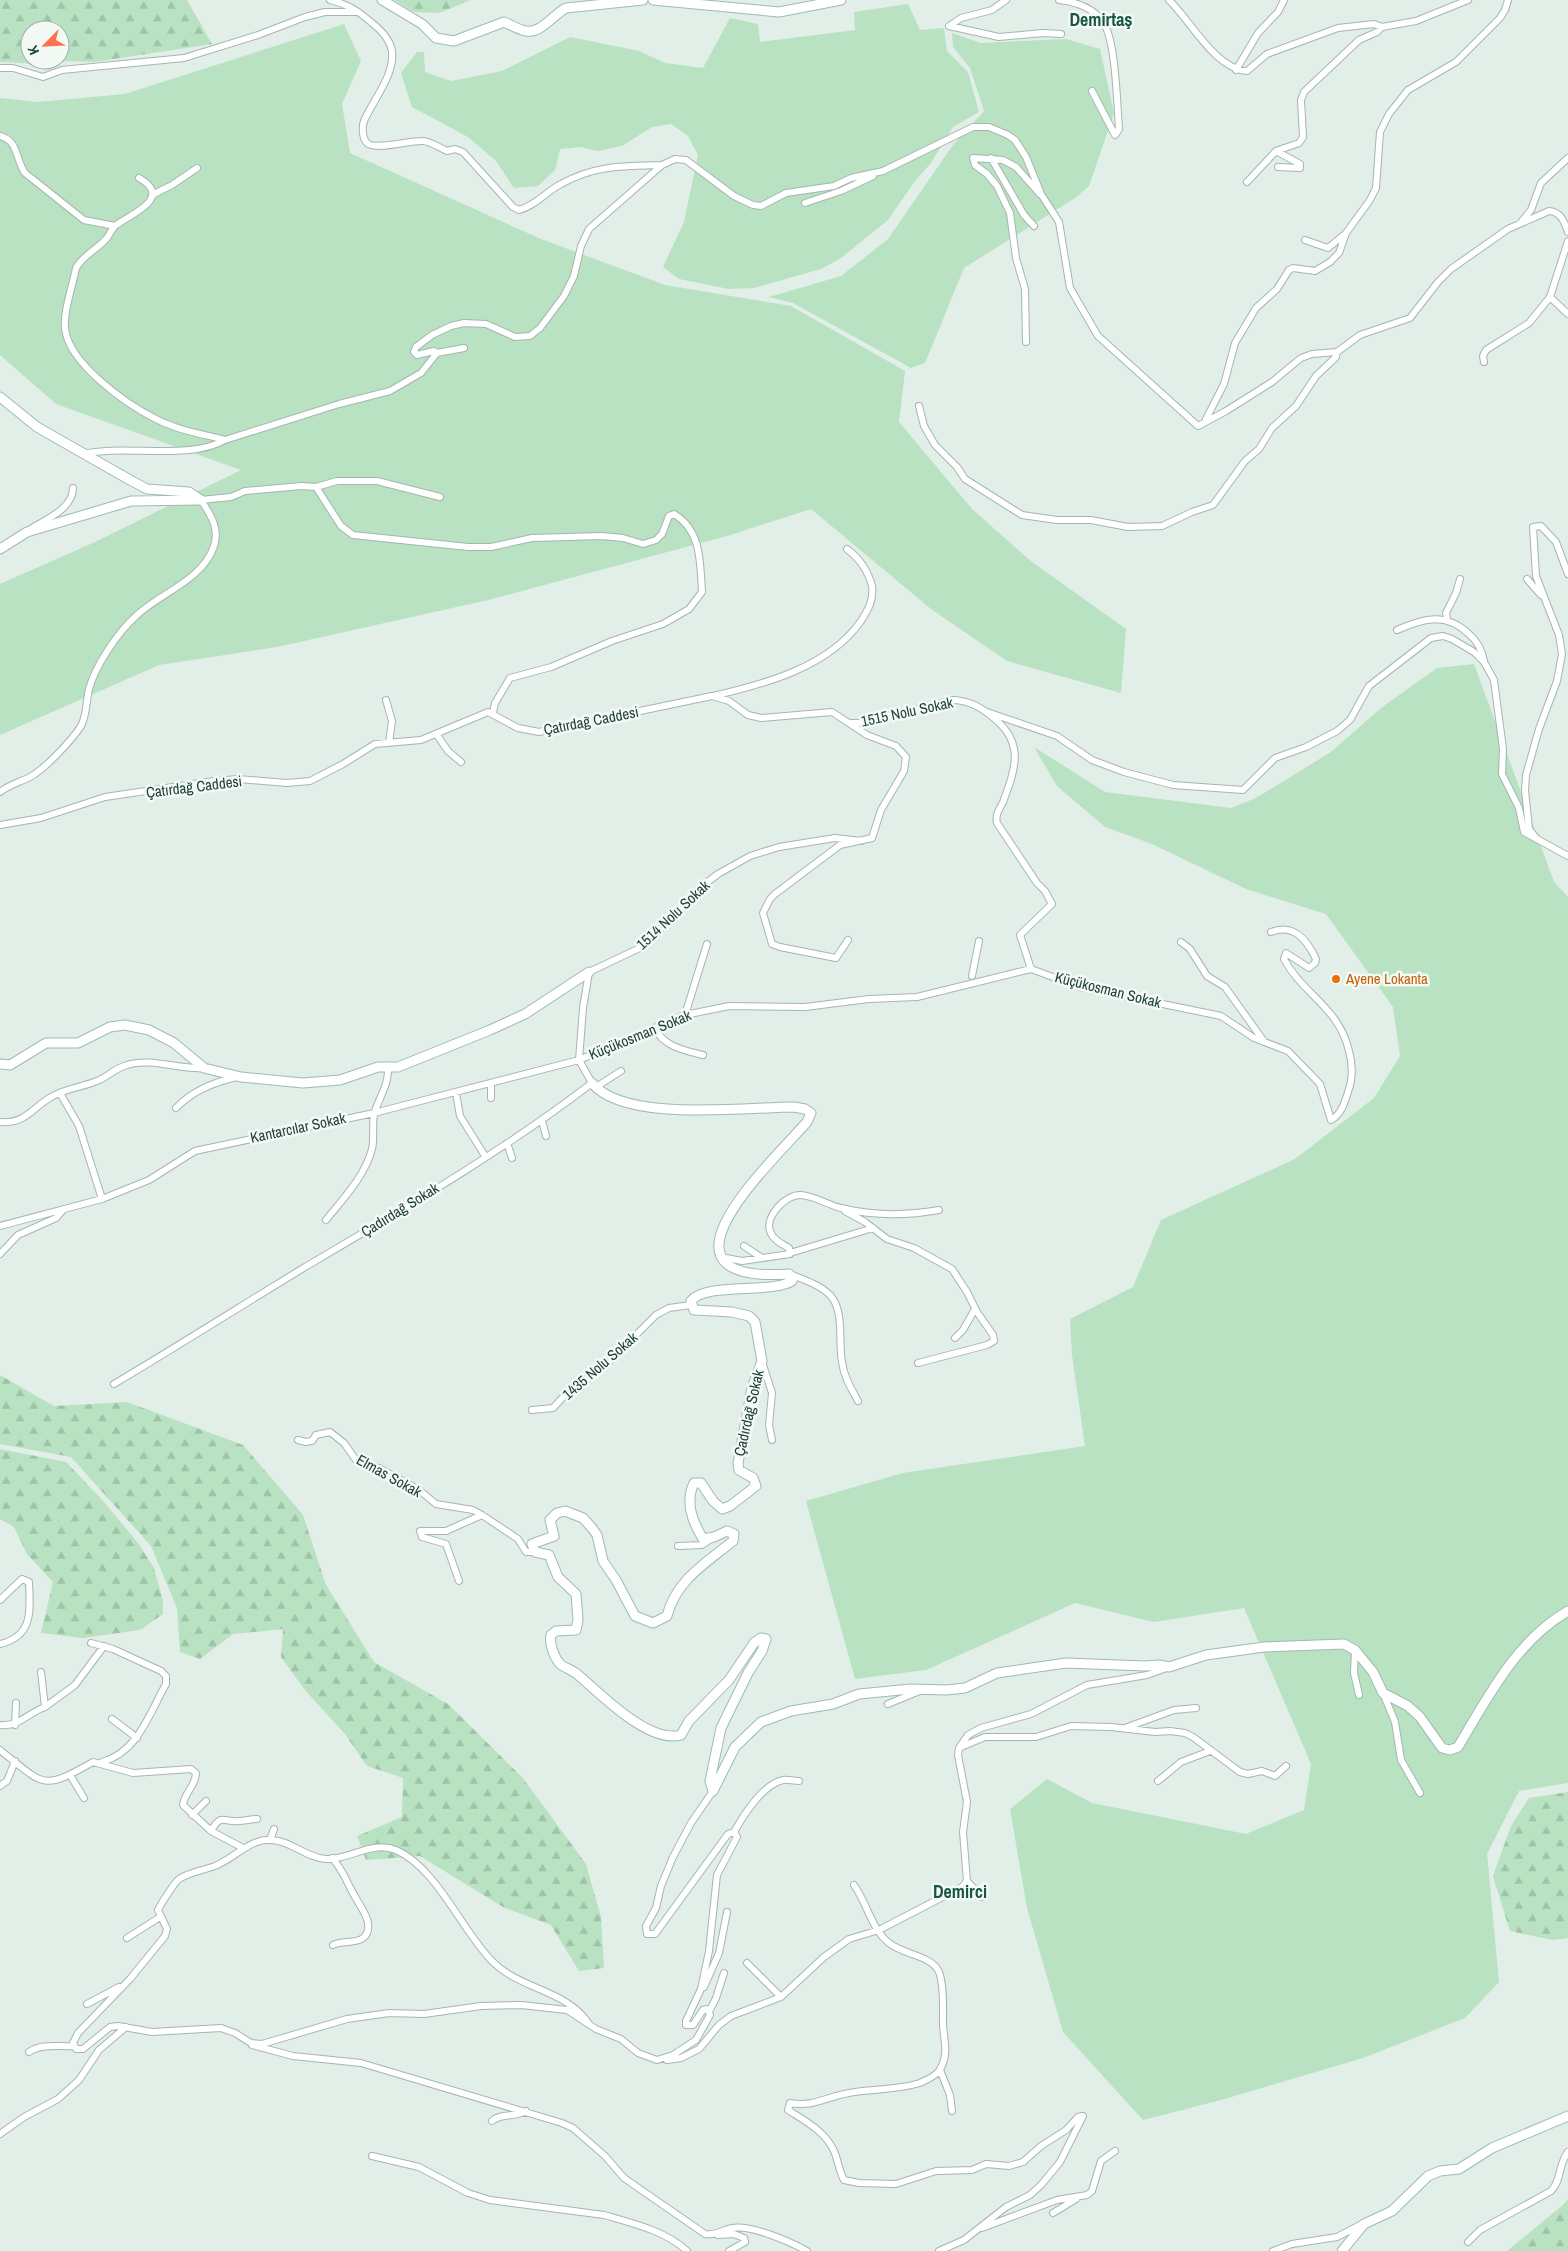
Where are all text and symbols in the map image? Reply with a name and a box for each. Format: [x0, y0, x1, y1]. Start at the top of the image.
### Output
district label: Demirtaş [1069, 7, 1133, 32]
north arrow [20, 20, 70, 70]
text: K [23, 42, 43, 58]
street label: 1515 Nolu Sokak [859, 691, 956, 732]
street label: Çatırdağ Caddesi [542, 701, 640, 740]
street label: Çatırdağ Caddesi [145, 770, 243, 803]
street label: 1514 Nolu Sokak [631, 874, 715, 954]
street label: Küçükosman Sokak [1053, 966, 1164, 1013]
place label: Ayene Lokanta [1345, 968, 1428, 989]
marker: Ayene Lokanta [1330, 973, 1342, 985]
street label: Küçükosman Sokak [585, 1004, 695, 1065]
street label: Kantarcılar Sokak [248, 1107, 348, 1148]
street label: Çadırdağ Sokak [357, 1177, 443, 1242]
street label: 1435 Nolu Sokak [557, 1326, 643, 1404]
street label: Çadırdağ Sokak [728, 1367, 769, 1458]
street label: Elmas Sokak [353, 1449, 426, 1503]
district label: Demirci [933, 1879, 987, 1904]

